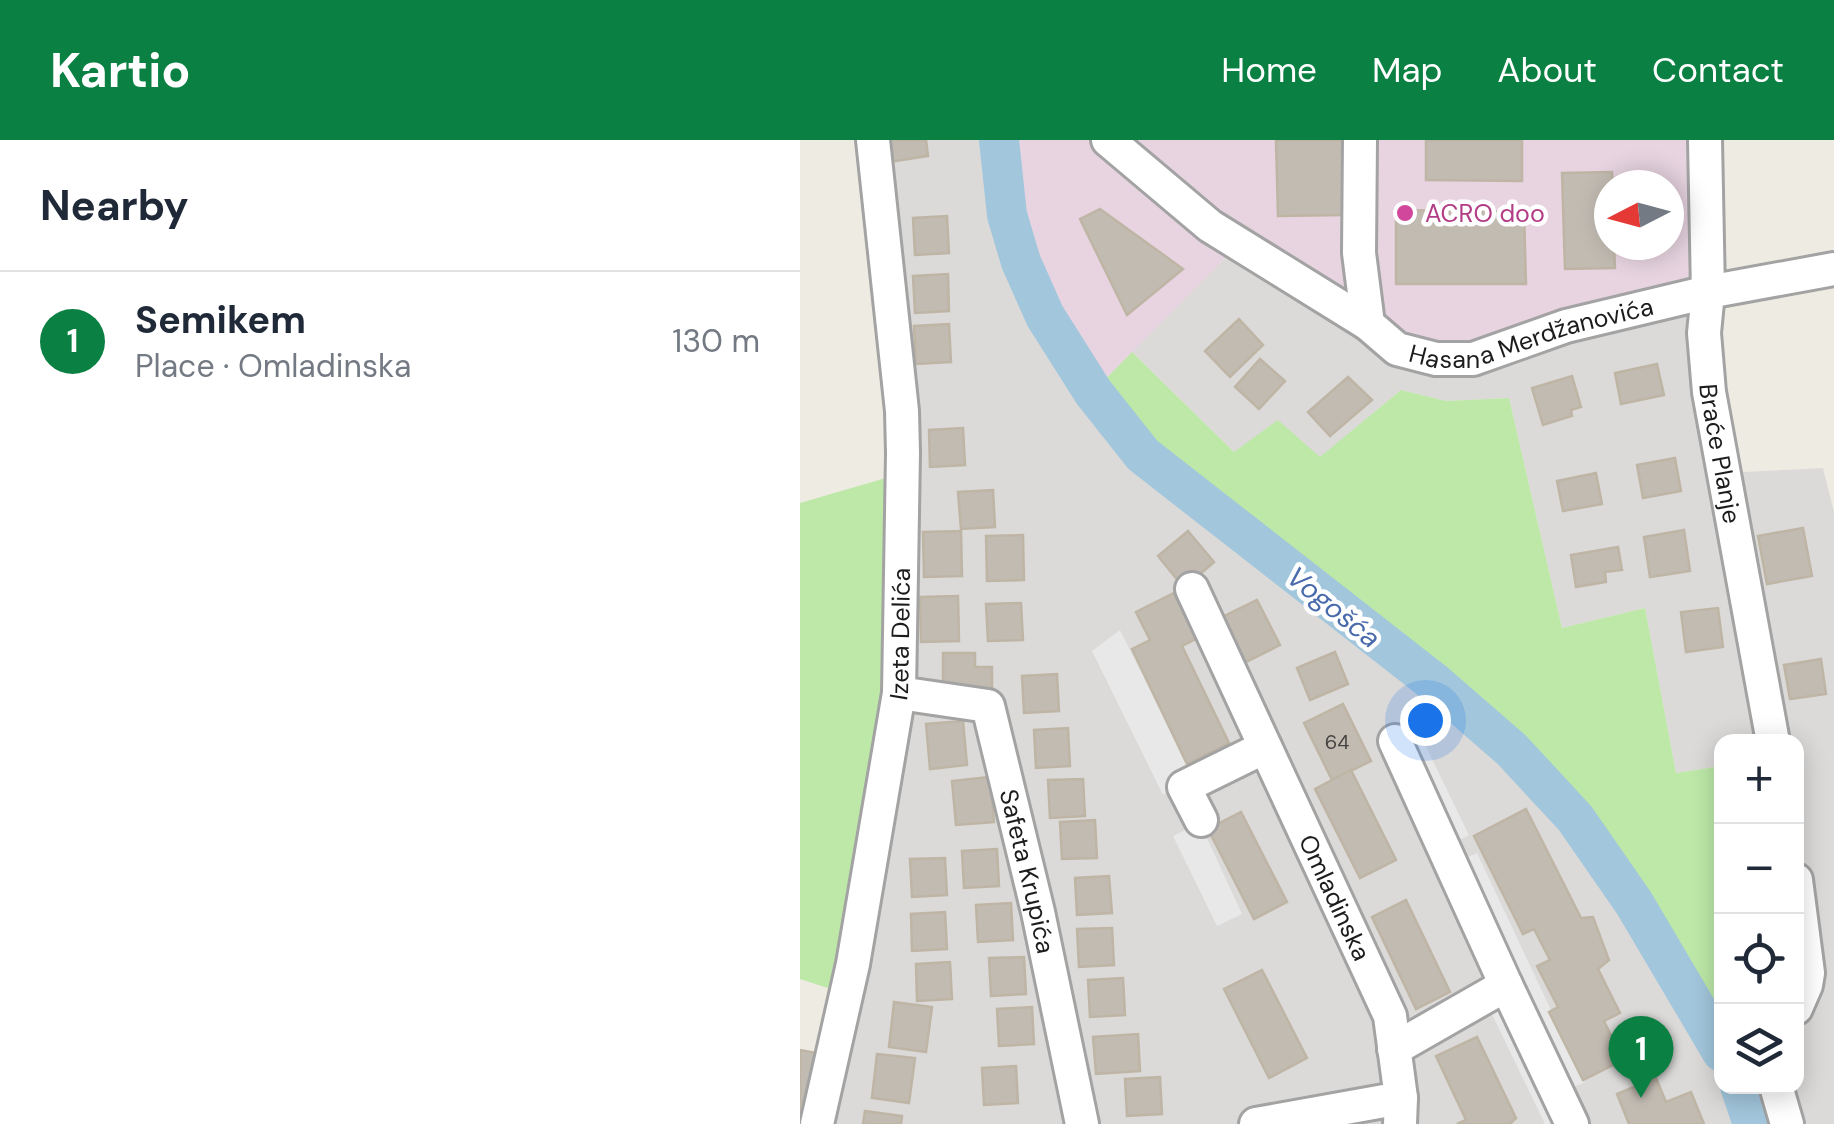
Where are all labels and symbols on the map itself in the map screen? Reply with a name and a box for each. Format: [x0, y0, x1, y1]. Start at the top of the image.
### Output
north arrow [1594, 170, 1684, 260]
place label: ACRO doo [1425, 197, 1545, 230]
marker: ACRO doo [1394, 202, 1416, 224]
street label: Hasana Merdžanovića [1406, 290, 1657, 376]
street label: Braće Planje [1691, 383, 1749, 526]
water label: Vogošća [1279, 558, 1388, 657]
street label: Izeta Delića [882, 568, 918, 703]
your location [1400, 695, 1451, 746]
house number: 64 [1325, 729, 1349, 755]
street label: Safeta Krupića [992, 786, 1062, 957]
street label: Omladinska [1291, 829, 1378, 966]
pin: 1 [1608, 1016, 1674, 1098]

